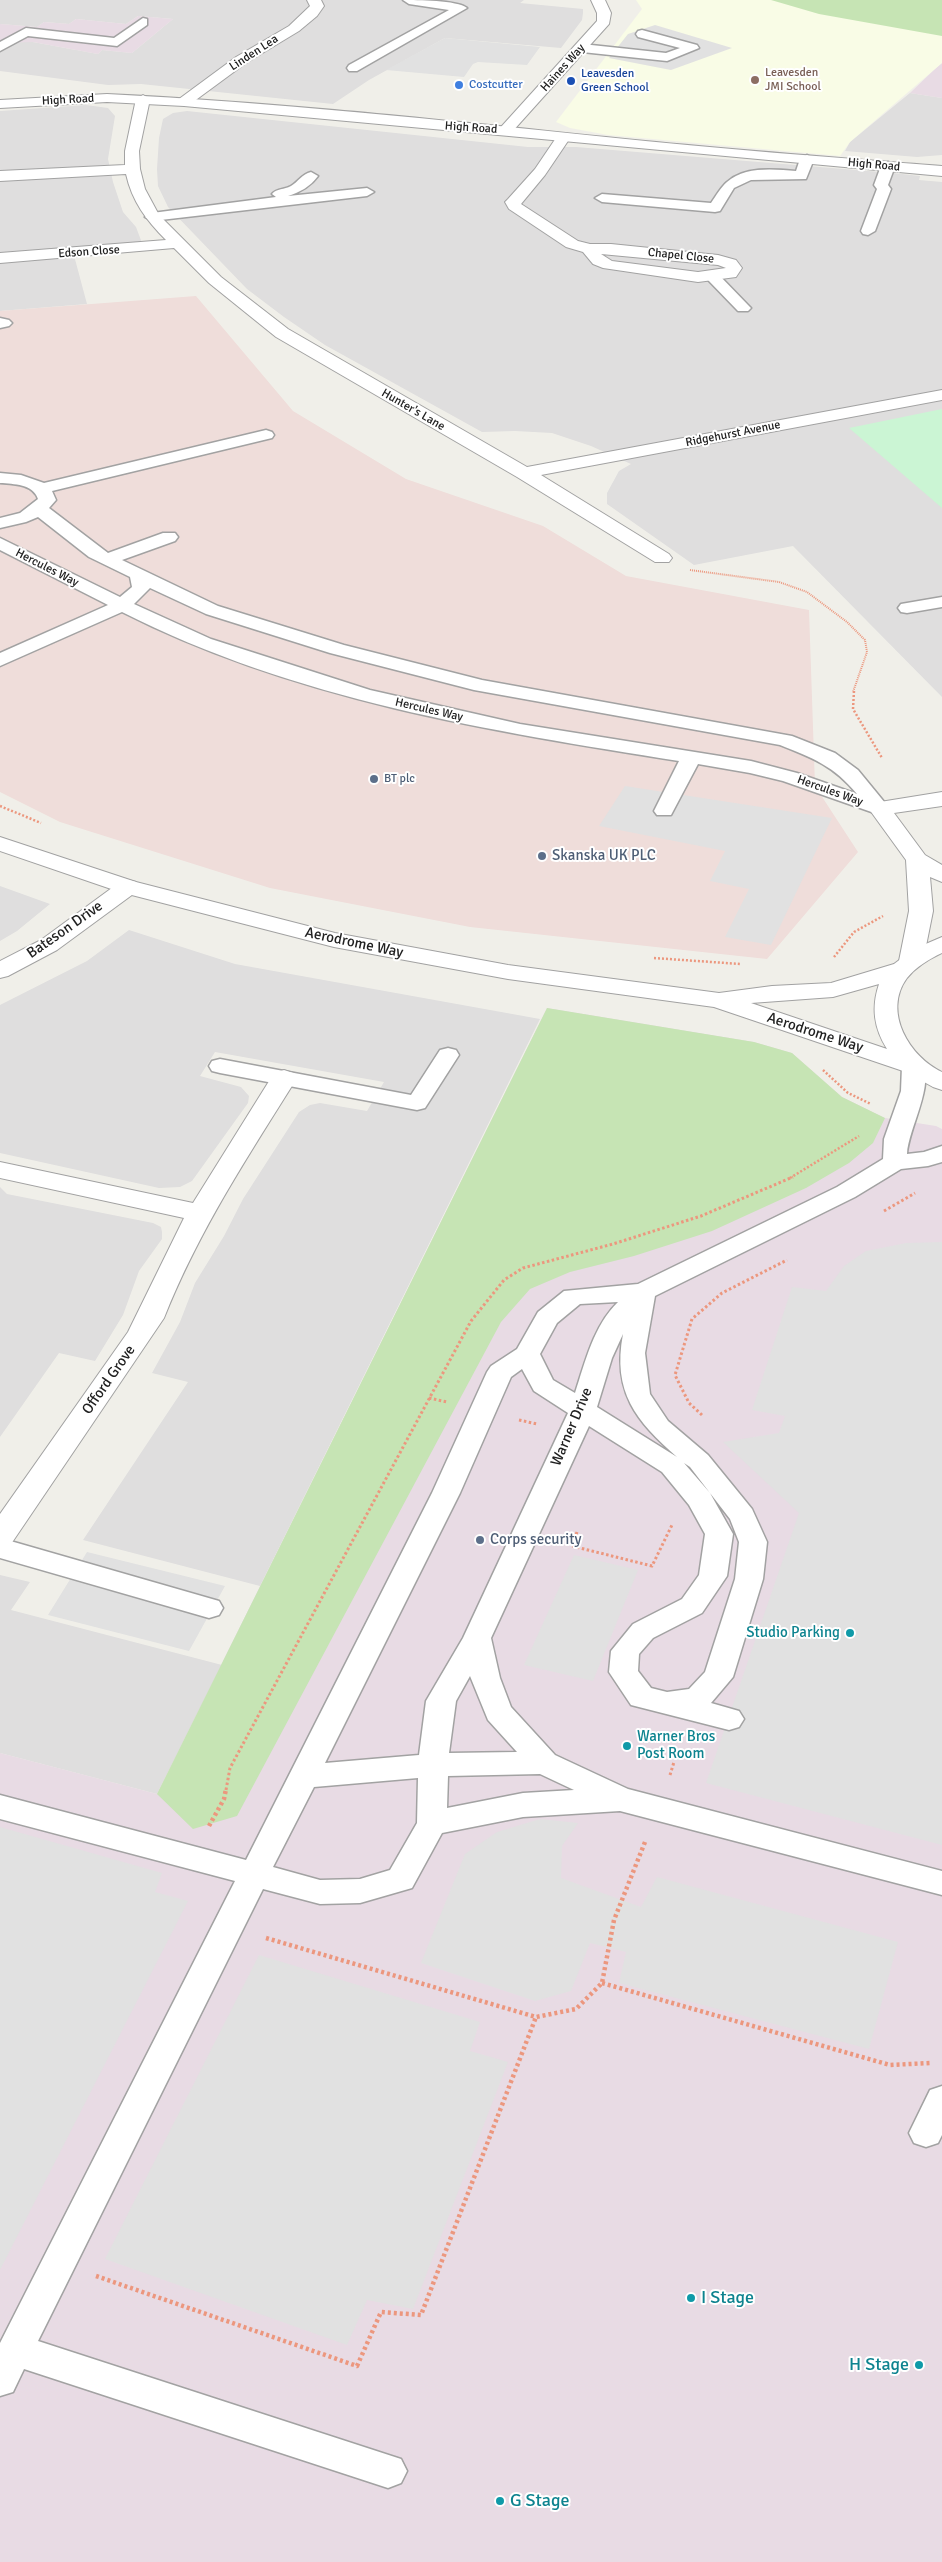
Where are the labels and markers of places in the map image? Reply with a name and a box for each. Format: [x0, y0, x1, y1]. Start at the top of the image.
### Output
place label: Leavesden JMI School [765, 66, 821, 94]
place label: Leavesden Green School [581, 67, 649, 95]
marker: Leavesden JMI School [749, 74, 761, 86]
marker: Leavesden Green School [565, 75, 577, 87]
place label: Costcutter [469, 78, 523, 92]
marker: Costcutter [453, 79, 465, 91]
place label: BT plc [384, 772, 415, 786]
marker: BT plc [368, 773, 380, 785]
place label: Skanska UK PLC [552, 847, 656, 865]
marker: Skanska UK PLC [536, 850, 548, 862]
place label: Corps security [490, 1531, 582, 1549]
marker: Corps security [474, 1534, 486, 1546]
place label: Studio Parking [746, 1624, 840, 1642]
marker: Studio Parking [844, 1627, 856, 1639]
place label: Warner Bros Post Room [637, 1728, 715, 1763]
marker: Warner Bros Post Room [621, 1740, 633, 1752]
place label: I Stage [701, 2287, 754, 2309]
marker: I Stage [685, 2292, 697, 2304]
place label: H Stage [849, 2354, 909, 2376]
marker: H Stage [913, 2359, 925, 2371]
place label: G Stage [510, 2490, 569, 2512]
marker: G Stage [494, 2495, 506, 2507]

